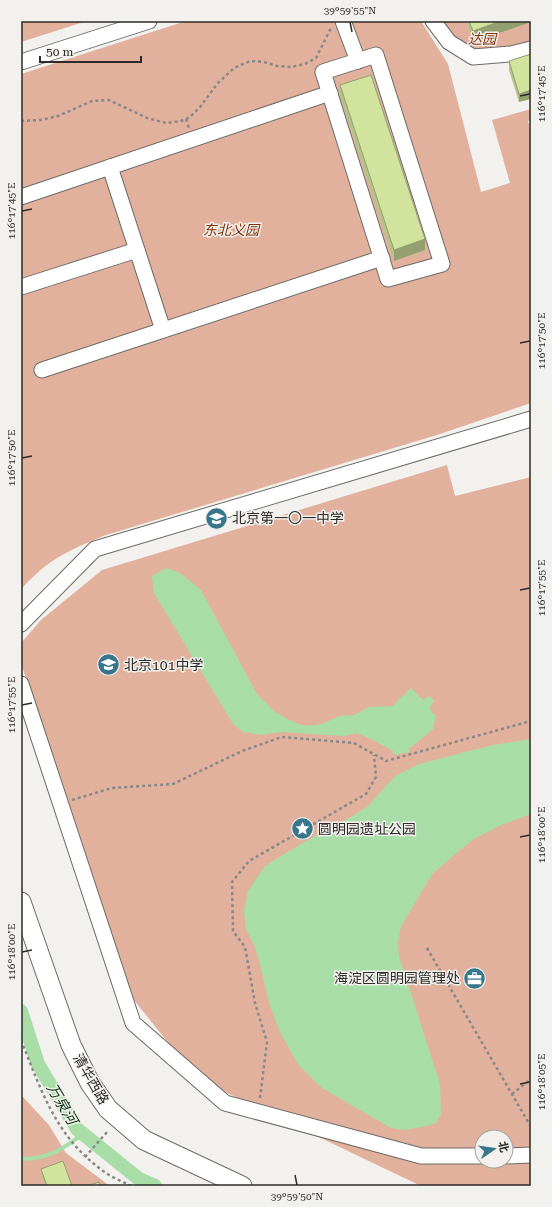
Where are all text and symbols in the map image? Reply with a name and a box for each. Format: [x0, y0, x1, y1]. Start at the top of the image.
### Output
text: 39°59'55"N [324, 5, 376, 16]
park label: 达园 [468, 31, 498, 47]
scale bar [40, 38, 141, 64]
text: 50 m [46, 45, 73, 59]
text: 116°17'45"E [536, 66, 547, 122]
text: 116°17'45"E [6, 183, 17, 239]
park label: 东北义园 [203, 222, 261, 238]
text: 116°17'50"E [536, 313, 547, 369]
text: 116°17'50"E [6, 430, 17, 486]
school or university icon: 北京第一〇一中学 [204, 505, 230, 531]
place label: 北京第一〇一中学 [232, 510, 344, 526]
text: 116°17'55"E [536, 560, 547, 616]
school or university icon: 北京101中学 [96, 652, 122, 678]
place label: 北京101中学 [124, 657, 204, 673]
text: 116°17'55"E [6, 677, 17, 733]
text: 116°18'00"E [536, 807, 547, 863]
place icon: 圆明园遗址公园 [290, 816, 316, 842]
place label: 圆明园遗址公园 [318, 821, 416, 837]
text: 116°18'00"E [6, 924, 17, 980]
office icon: 海淀区圆明园管理处 [462, 965, 488, 991]
place label: 海淀区圆明园管理处 [334, 970, 460, 986]
street label: 清华西路 [70, 1051, 112, 1107]
text: 116°18'05"E [536, 1054, 547, 1110]
water label: 万泉河 [43, 1080, 83, 1130]
north arrow [474, 1129, 514, 1169]
text: 北 [496, 1140, 511, 1154]
text: 39°59'50"N [271, 1191, 323, 1202]

